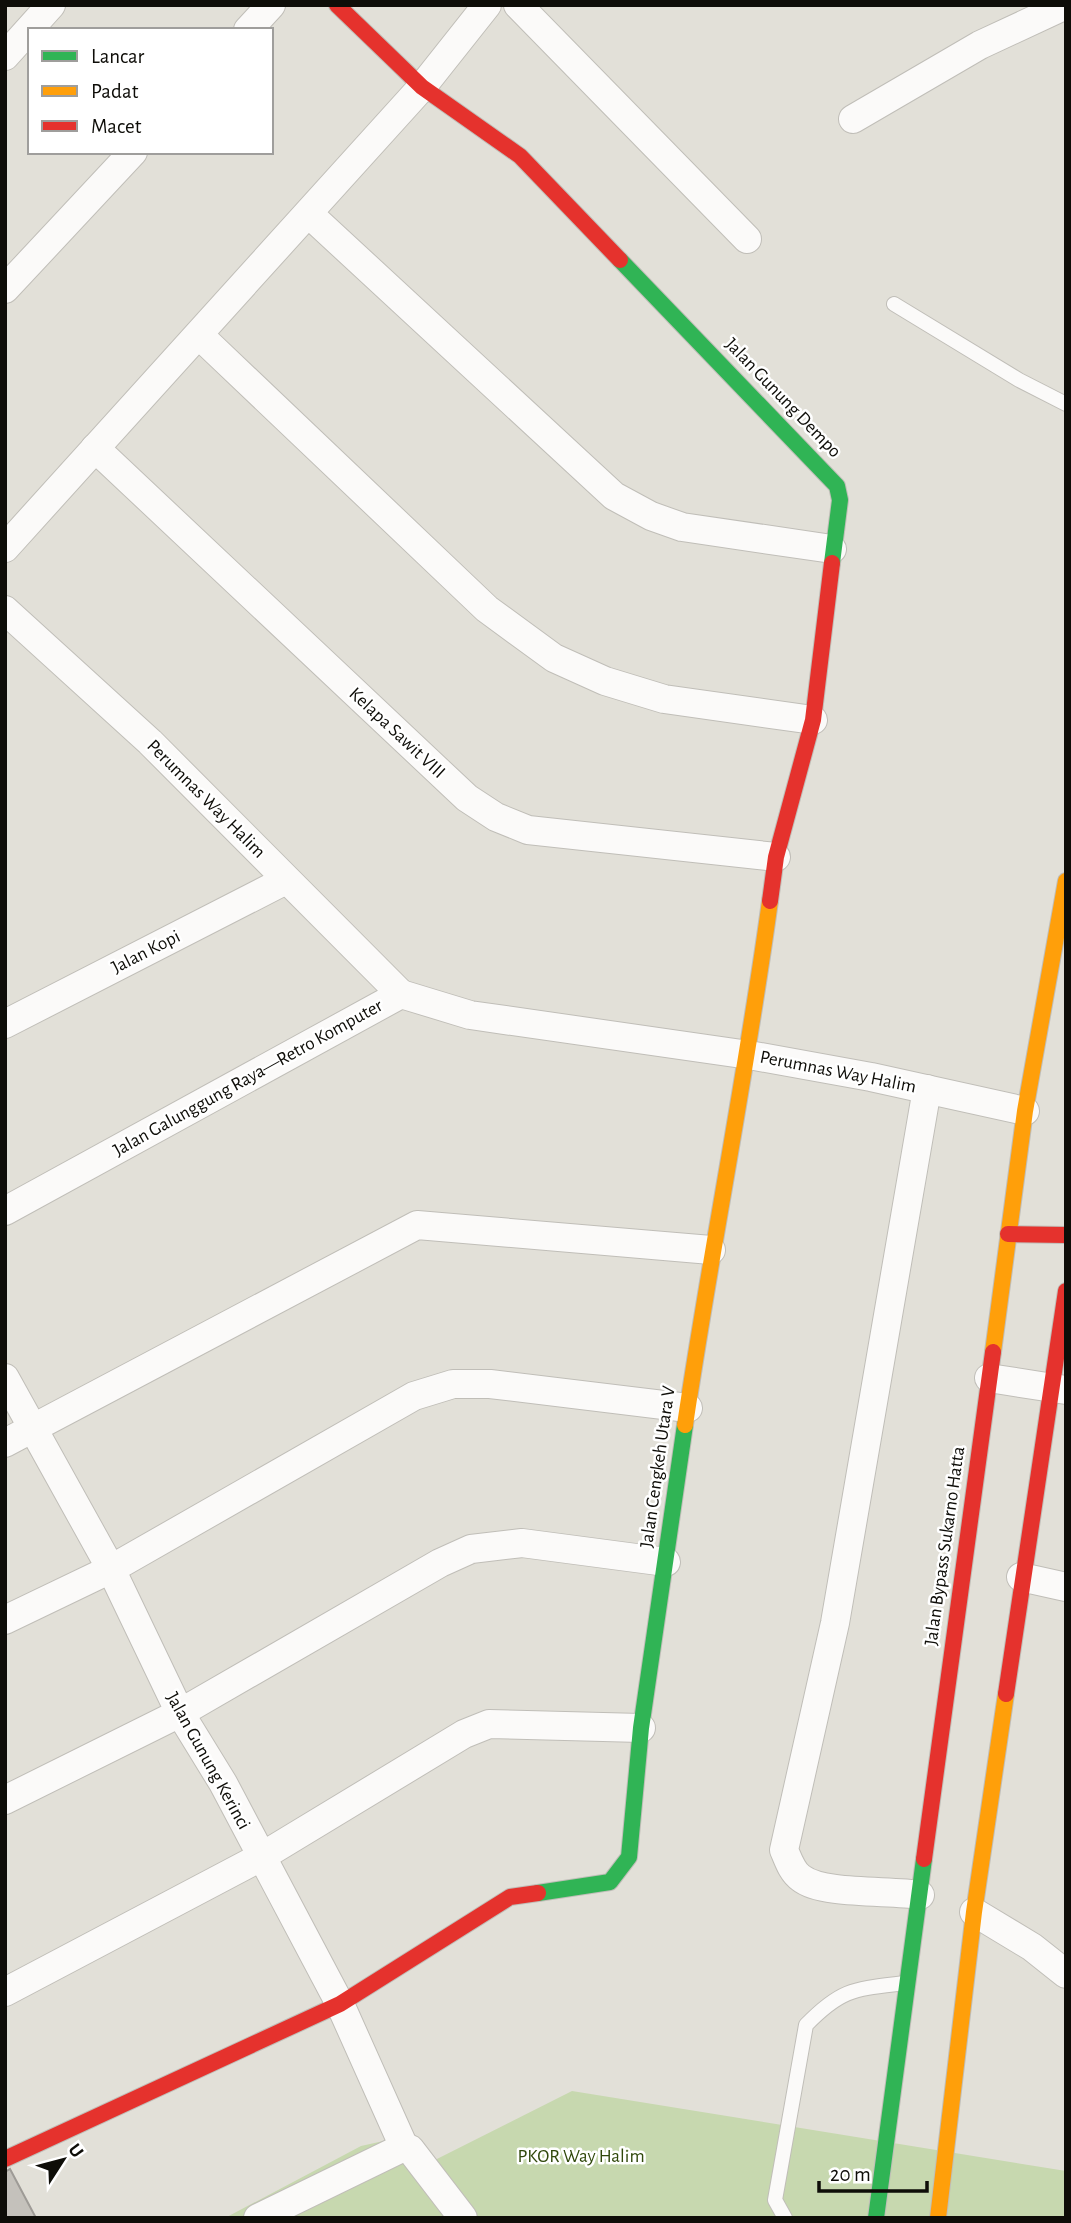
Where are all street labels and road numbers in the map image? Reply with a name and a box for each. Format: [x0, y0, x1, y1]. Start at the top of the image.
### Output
street label: Jalan Gunung Dempo [721, 335, 845, 461]
street label: Kelapa Sawit VIII [345, 684, 449, 782]
street label: Perumnas Way Halim [143, 736, 269, 862]
street label: Jalan Kopi [109, 927, 183, 977]
street label: Jalan Galunggung Raya—Retro Komputer [110, 996, 386, 1160]
street label: Perumnas Way Halim [758, 1048, 918, 1096]
street label: Jalan Cengkeh Utara V [637, 1385, 679, 1549]
street label: Jalan Bypass Sukarno Hatta [922, 1445, 968, 1647]
street label: Jalan Gunung Kerinci [162, 1689, 254, 1833]

